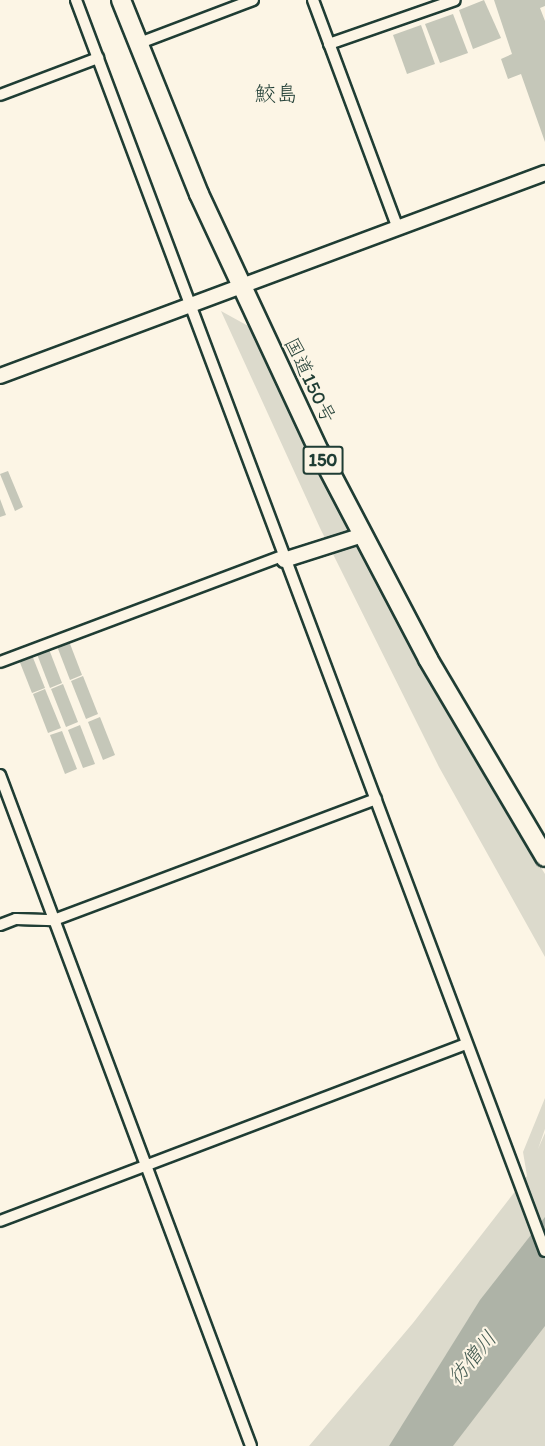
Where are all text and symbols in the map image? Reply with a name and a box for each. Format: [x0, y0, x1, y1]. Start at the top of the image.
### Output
district label: 鮫島 [254, 81, 298, 107]
street label: 国道150号 [279, 333, 341, 427]
road number: 150 [302, 445, 344, 475]
water label: 彷僧川 [442, 1326, 502, 1390]

